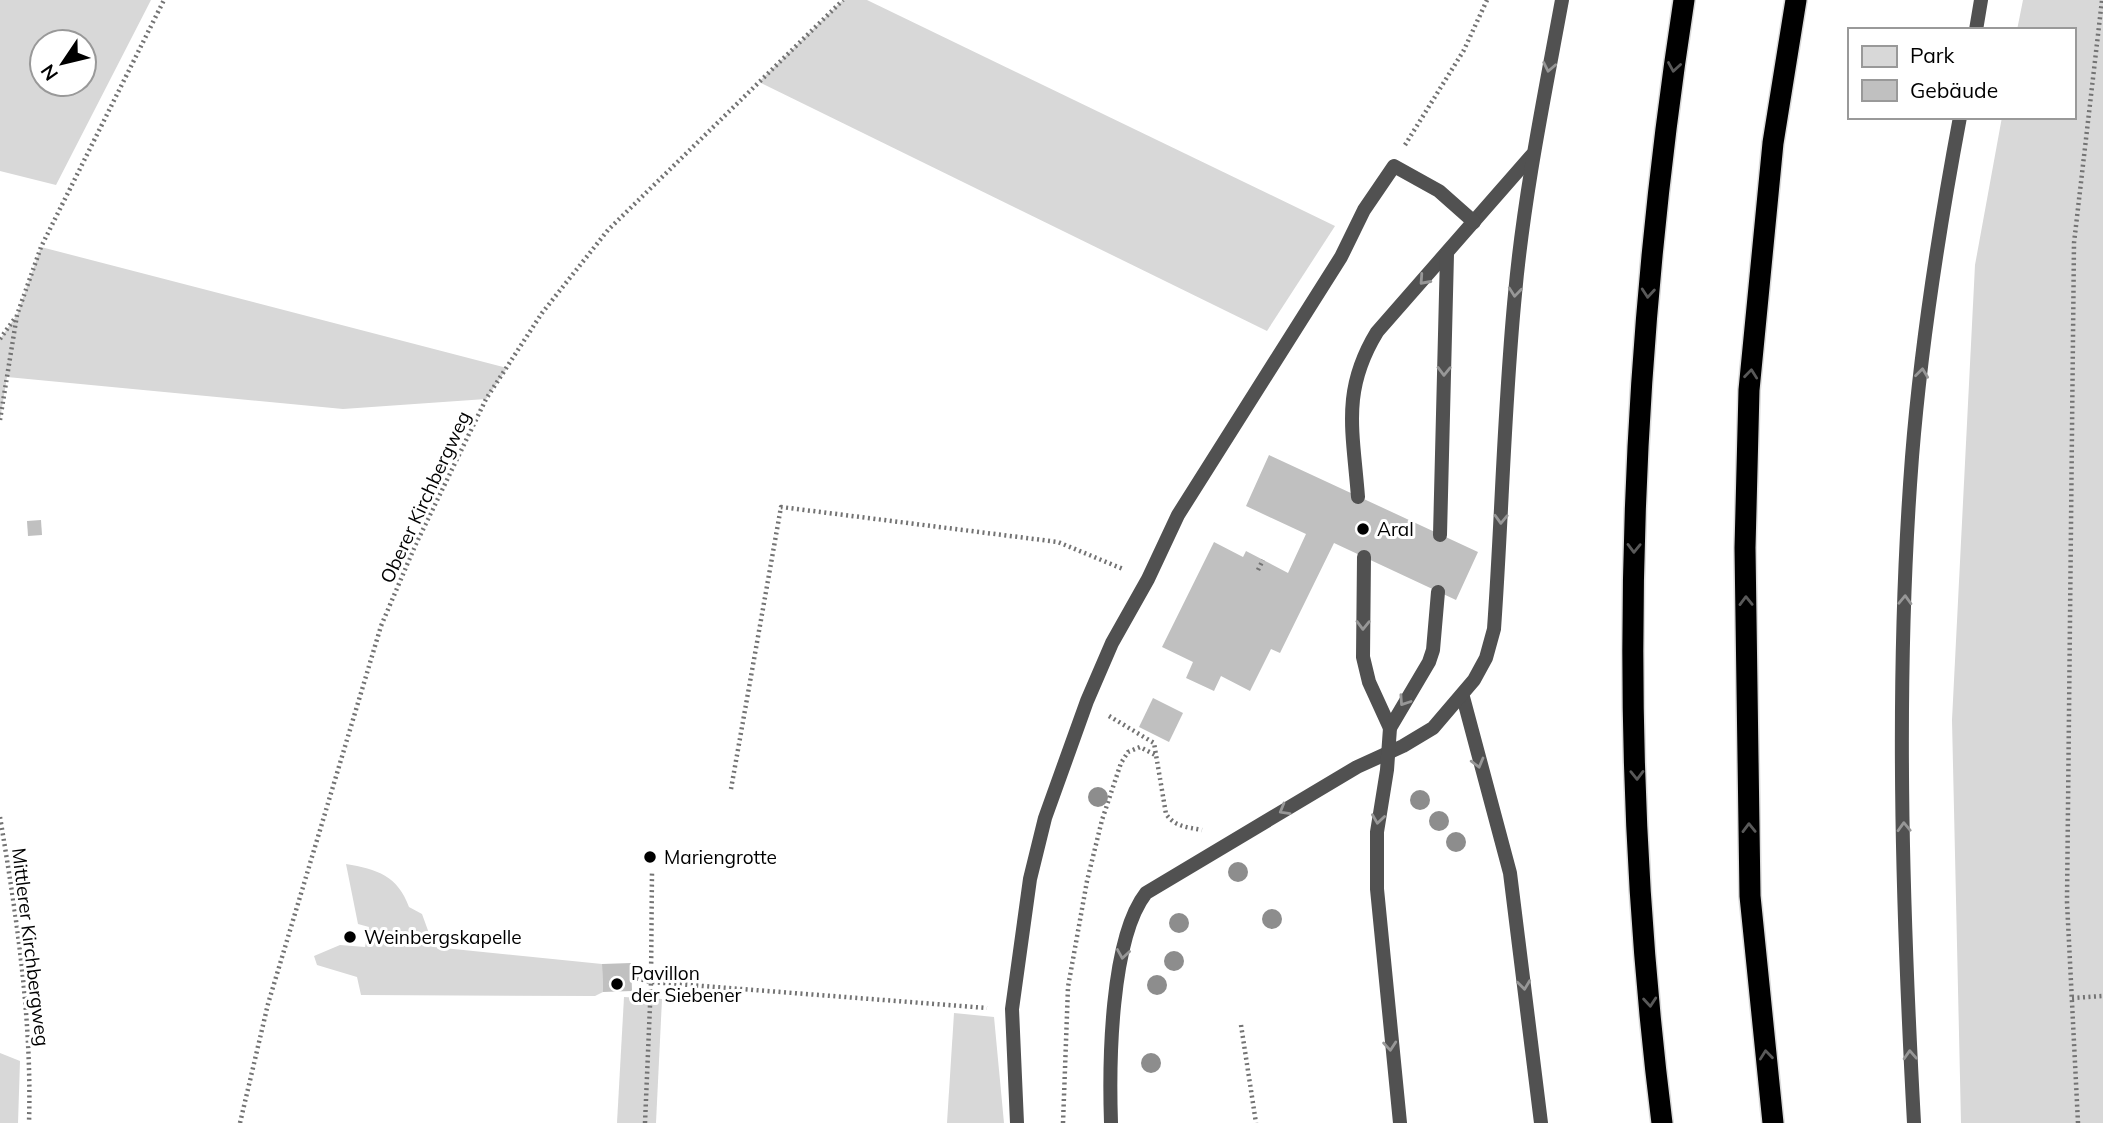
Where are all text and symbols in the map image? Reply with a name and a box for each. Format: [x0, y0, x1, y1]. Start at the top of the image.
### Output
north arrow [28, 28, 98, 98]
legend [1848, 28, 2075, 119]
text: Park [1910, 42, 1954, 68]
text: N [35, 60, 63, 86]
one-way arrow [1543, 61, 1558, 73]
one-way arrow [1667, 62, 1682, 73]
text: Gebäude [1910, 77, 1998, 103]
one-way arrow [1420, 271, 1432, 284]
one-way arrow [1508, 287, 1523, 298]
one-way arrow [1641, 288, 1656, 299]
one-way arrow [1436, 366, 1452, 377]
one-way arrow [1915, 367, 1930, 379]
one-way arrow [1743, 368, 1758, 379]
street label: Oberer Kirchbergweg [375, 407, 475, 587]
one-way arrow [1493, 514, 1508, 525]
place label: Aral [1377, 517, 1414, 541]
marker: Aral [1355, 521, 1371, 537]
one-way arrow [1626, 543, 1642, 553]
one-way arrow [1898, 594, 1913, 605]
one-way arrow [1738, 595, 1754, 606]
one-way arrow [1355, 621, 1371, 631]
one-way arrow [1400, 693, 1413, 706]
one-way arrow [1470, 757, 1484, 769]
one-way arrow [1629, 770, 1644, 781]
one-way arrow [1279, 801, 1292, 814]
one-way arrow [1371, 814, 1386, 825]
one-way arrow [1896, 822, 1911, 833]
one-way arrow [1741, 823, 1757, 833]
place label: Mariengrotte [664, 845, 777, 869]
street label: Mittlerer Kirchbergweg [7, 846, 55, 1048]
marker: Mariengrotte [642, 849, 658, 865]
place label: Weinbergskapelle [364, 925, 522, 949]
marker: Weinbergskapelle [342, 929, 358, 945]
one-way arrow [1115, 948, 1130, 960]
place label: Pavillon der Siebener [631, 961, 741, 1007]
marker: Pavillon der Siebener [609, 976, 625, 992]
one-way arrow [1516, 979, 1531, 991]
one-way arrow [1642, 997, 1657, 1008]
one-way arrow [1383, 1040, 1398, 1052]
one-way arrow [1759, 1049, 1774, 1061]
one-way arrow [1903, 1049, 1918, 1060]

